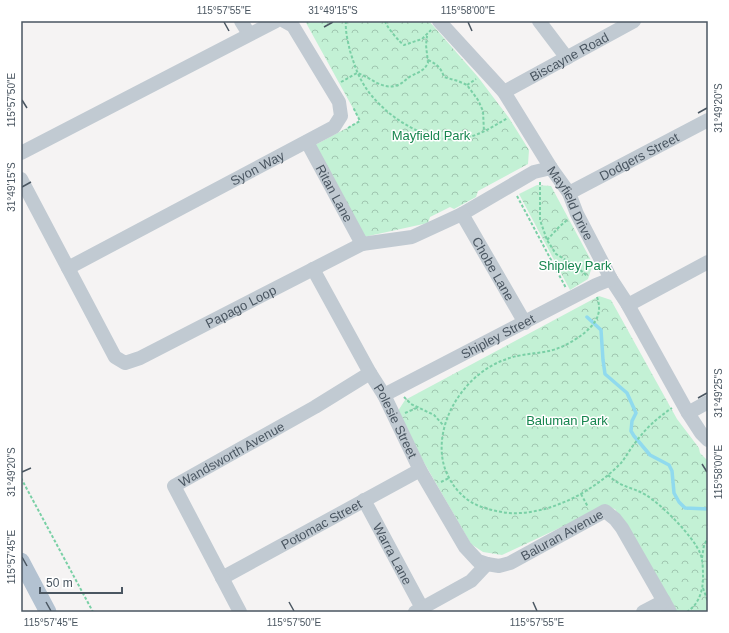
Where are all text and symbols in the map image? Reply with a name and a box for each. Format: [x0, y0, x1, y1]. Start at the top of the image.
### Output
text: 115°57'55"E [197, 5, 251, 16]
text: 31°49'15"S [308, 5, 358, 16]
text: 115°58'00"E [441, 5, 495, 16]
street label: Biscayne Road [527, 29, 611, 85]
text: 115°57'50"E [6, 73, 17, 127]
text: 31°49'20"S [713, 83, 724, 133]
park label: Mayfield Park [392, 128, 471, 143]
street label: Dodgers Street [597, 130, 682, 184]
street label: Syon Way [228, 148, 287, 189]
text: 31°49'15"S [6, 162, 17, 212]
street label: Ritan Lane [313, 162, 356, 225]
street label: Mayfield Drive [544, 163, 596, 243]
street label: Chobe Lane [469, 234, 517, 303]
park label: Shipley Park [539, 258, 612, 273]
street label: Papago Loop [203, 282, 279, 331]
street label: Shipley Street [458, 311, 538, 362]
text: 31°49'25"S [713, 368, 724, 418]
street label: Polesie Street [371, 381, 420, 461]
park label: Baluman Park [526, 413, 608, 428]
street label: Wandsworth Avenue [176, 419, 287, 490]
text: 115°58'00"E [713, 445, 724, 499]
text: 31°49'20"S [6, 447, 17, 497]
street label: Potomac Street [278, 496, 365, 552]
street label: Baluran Avenue [518, 506, 606, 564]
street label: Warra Lane [370, 521, 415, 587]
text: 115°57'45"E [6, 530, 17, 584]
scale bar [40, 569, 122, 595]
text: 50 m [46, 576, 73, 590]
text: 115°57'45"E [24, 617, 78, 628]
text: 115°57'50"E [267, 617, 321, 628]
text: 115°57'55"E [510, 617, 564, 628]

